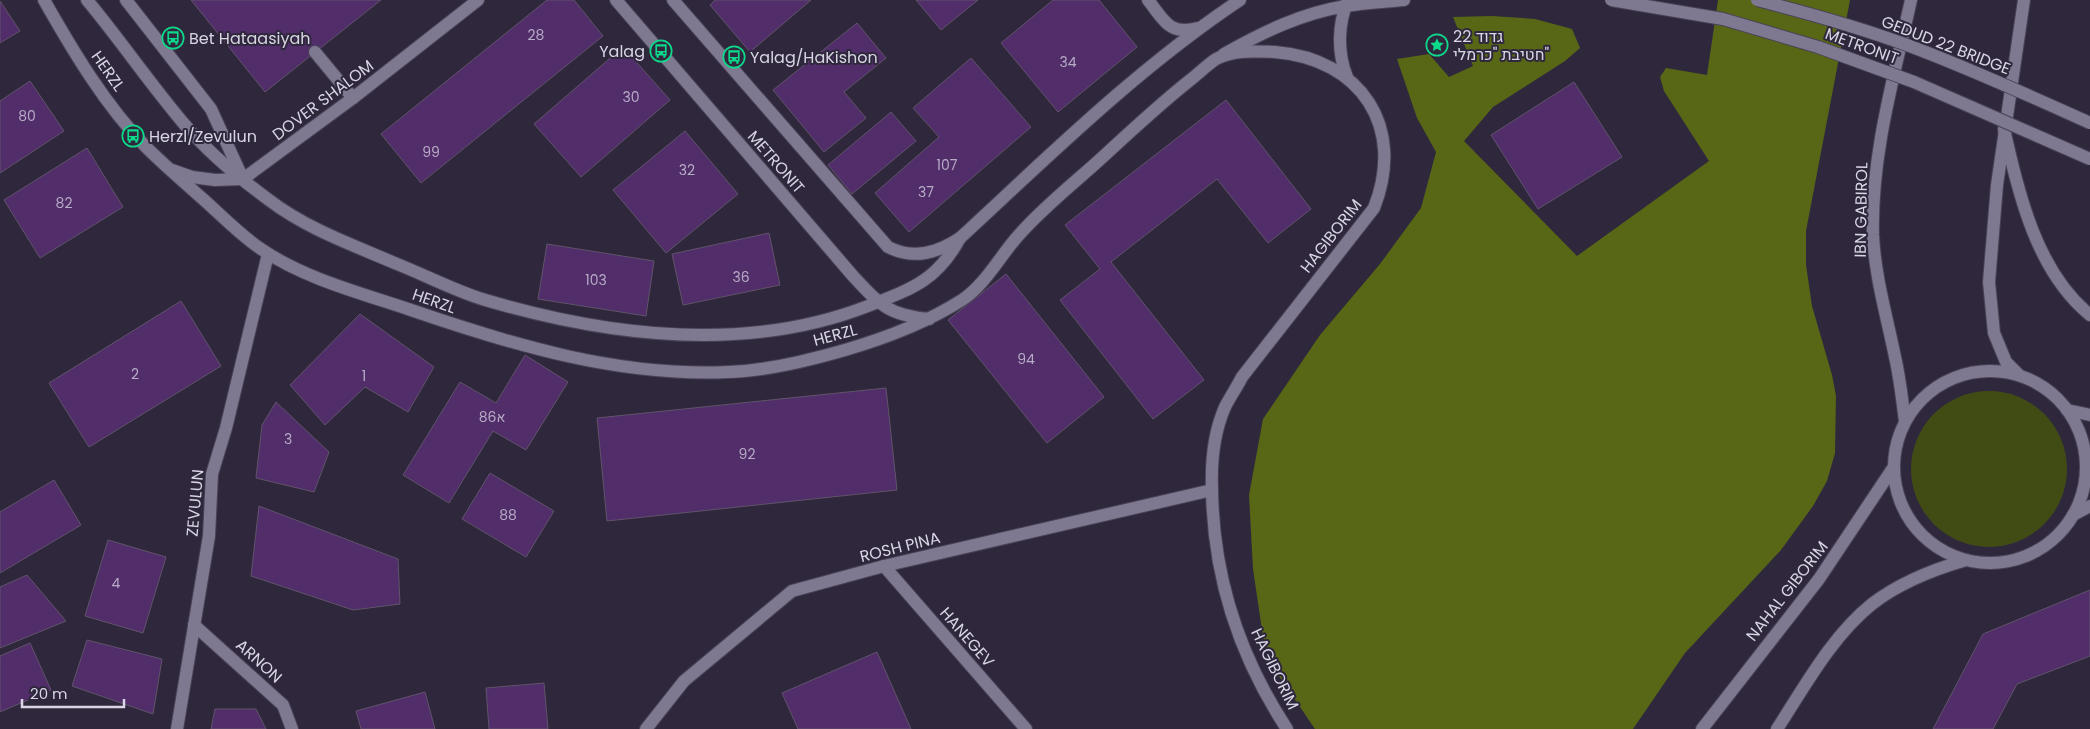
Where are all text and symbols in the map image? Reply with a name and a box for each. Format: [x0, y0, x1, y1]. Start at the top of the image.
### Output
street label: GEDUD 22 BRIDGE [1878, 10, 2014, 80]
street label: METRONIT [1822, 22, 1902, 70]
house number: 28 [528, 25, 545, 45]
place label: גדוד 22 חטיבת "כרמלי" [1453, 25, 1549, 66]
bus stop icon: Bet Hataasiyah [161, 26, 185, 50]
place label: Bet Hataasiyah [189, 27, 311, 50]
place icon: גדוד 22 חטיבת "כרמלי" [1425, 33, 1449, 57]
bus stop icon: Yalag [649, 39, 673, 63]
place label: Yalag [599, 40, 645, 63]
bus stop icon: Yalag/HaKishon [722, 45, 746, 69]
street label: HERZL [86, 46, 130, 96]
place label: Yalag/HaKishon [750, 46, 878, 69]
house number: 34 [1059, 52, 1077, 72]
street label: DOVER SHALOM [268, 54, 378, 146]
house number: 30 [622, 87, 640, 107]
house number: 80 [18, 106, 36, 126]
bus stop icon: Herzl/Zevulun [121, 124, 145, 148]
place label: Herzl/Zevulun [149, 125, 257, 148]
street label: METRONIT [742, 125, 810, 199]
house number: 99 [422, 142, 440, 162]
house number: 107 [937, 155, 958, 175]
house number: 32 [679, 160, 695, 180]
street label: IBN GABIROL [1849, 162, 1873, 258]
house number: 37 [918, 182, 934, 202]
house number: 82 [56, 193, 72, 213]
street label: HAGIBORIM [1295, 194, 1367, 278]
house number: 36 [732, 267, 750, 287]
house number: 103 [585, 270, 607, 290]
street label: HERZL [409, 283, 459, 319]
street label: HERZL [810, 318, 860, 352]
house number: 94 [1017, 349, 1035, 369]
house number: 2 [131, 364, 139, 384]
house number: 1 [362, 366, 366, 386]
house number: 86א [479, 407, 505, 427]
house number: 3 [284, 429, 292, 449]
house number: 92 [739, 444, 755, 464]
street label: ZEVULUN [181, 468, 209, 538]
house number: 88 [499, 505, 517, 525]
street label: ROSH PINA [857, 526, 943, 568]
street label: NAHAL GIBORIM [1741, 536, 1833, 646]
house number: 4 [112, 573, 121, 593]
street label: HANEGEV [934, 602, 1000, 672]
street label: HAGIBORIM [1245, 624, 1305, 714]
street label: ARNON [231, 634, 287, 688]
scale bar [22, 676, 125, 708]
text: 20 m [30, 683, 68, 704]

